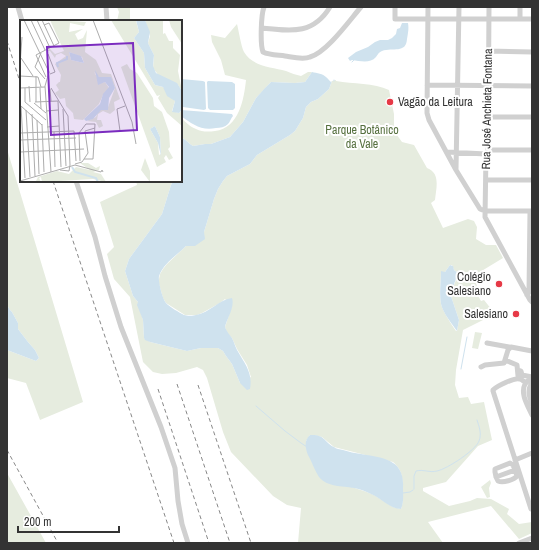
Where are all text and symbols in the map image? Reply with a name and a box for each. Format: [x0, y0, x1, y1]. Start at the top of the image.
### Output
inset map [20, 20, 182, 182]
street label: Rua José Anchieta Fontana [478, 48, 496, 170]
place label: Vagão da Leitura [398, 94, 473, 110]
marker: Vagão da Leitura [385, 97, 395, 107]
park label: Parque Botânico da Vale [325, 122, 399, 152]
place label: Colégio Salesiano [447, 269, 491, 299]
marker: Colégio Salesiano [494, 279, 504, 289]
place label: Salesiano [464, 306, 508, 322]
marker: Salesiano [511, 309, 521, 319]
scale bar [18, 508, 119, 534]
text: 200 m [24, 514, 51, 530]

